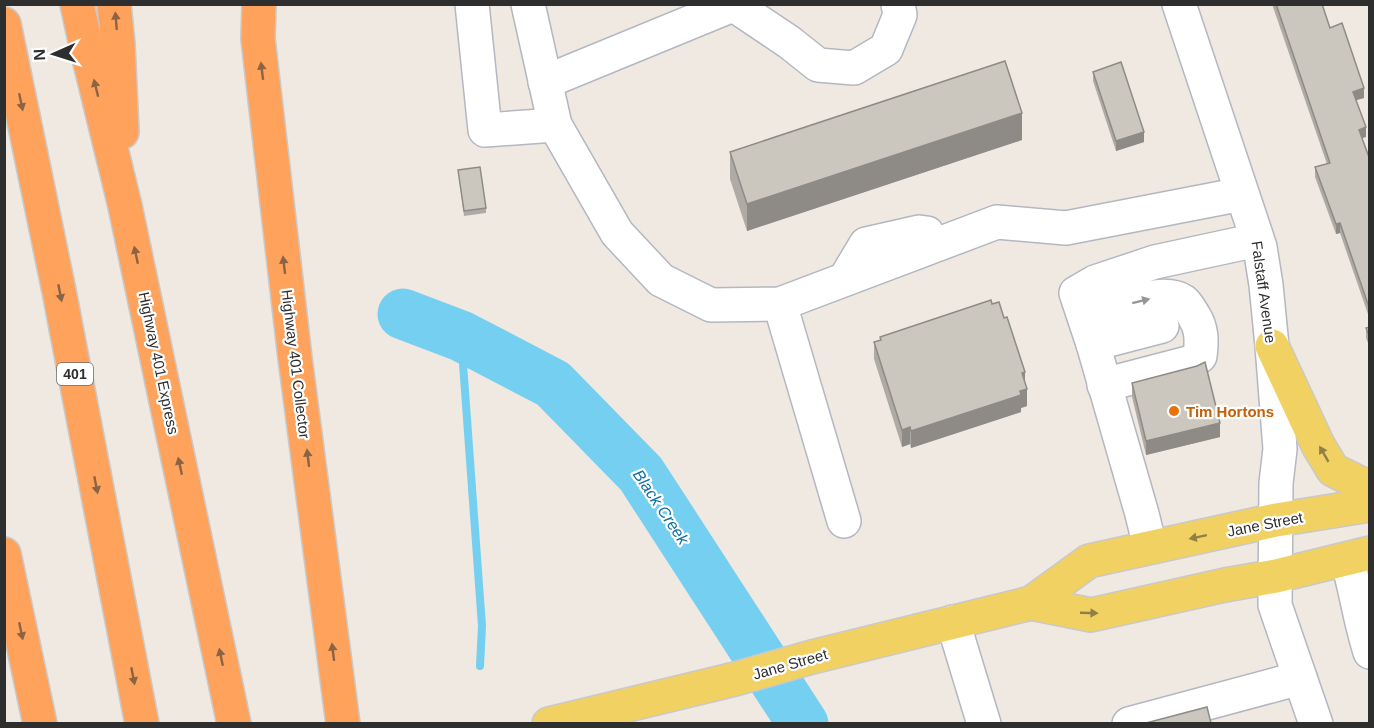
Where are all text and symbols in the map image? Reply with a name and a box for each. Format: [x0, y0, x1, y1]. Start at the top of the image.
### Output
one-way arrow [111, 12, 121, 31]
north arrow [24, 24, 84, 84]
text: N [31, 49, 48, 61]
one-way arrow [257, 62, 267, 81]
one-way arrow [90, 79, 100, 97]
one-way arrow [16, 93, 26, 112]
street label: Falstaff Avenue [1248, 240, 1280, 344]
one-way arrow [131, 245, 140, 264]
one-way arrow [279, 255, 289, 274]
one-way arrow [56, 284, 65, 303]
street label: Highway 401 Collector [278, 288, 314, 440]
street label: Highway 401 Express [136, 290, 182, 436]
one-way arrow [1132, 295, 1150, 305]
road number: 401 [57, 363, 93, 385]
place label: Tim Hortons [1186, 403, 1274, 420]
marker: Tim Hortons [1167, 404, 1181, 418]
one-way arrow [1319, 446, 1329, 463]
one-way arrow [303, 449, 313, 468]
one-way arrow [175, 457, 185, 476]
water label: Black Creek [630, 466, 693, 548]
one-way arrow [92, 476, 101, 495]
street label: Jane Street [1226, 508, 1305, 540]
one-way arrow [1189, 533, 1208, 542]
one-way arrow [1079, 608, 1098, 618]
one-way arrow [17, 622, 26, 641]
one-way arrow [329, 642, 338, 661]
street label: Jane Street [751, 645, 830, 683]
one-way arrow [215, 648, 225, 666]
one-way arrow [129, 667, 138, 686]

